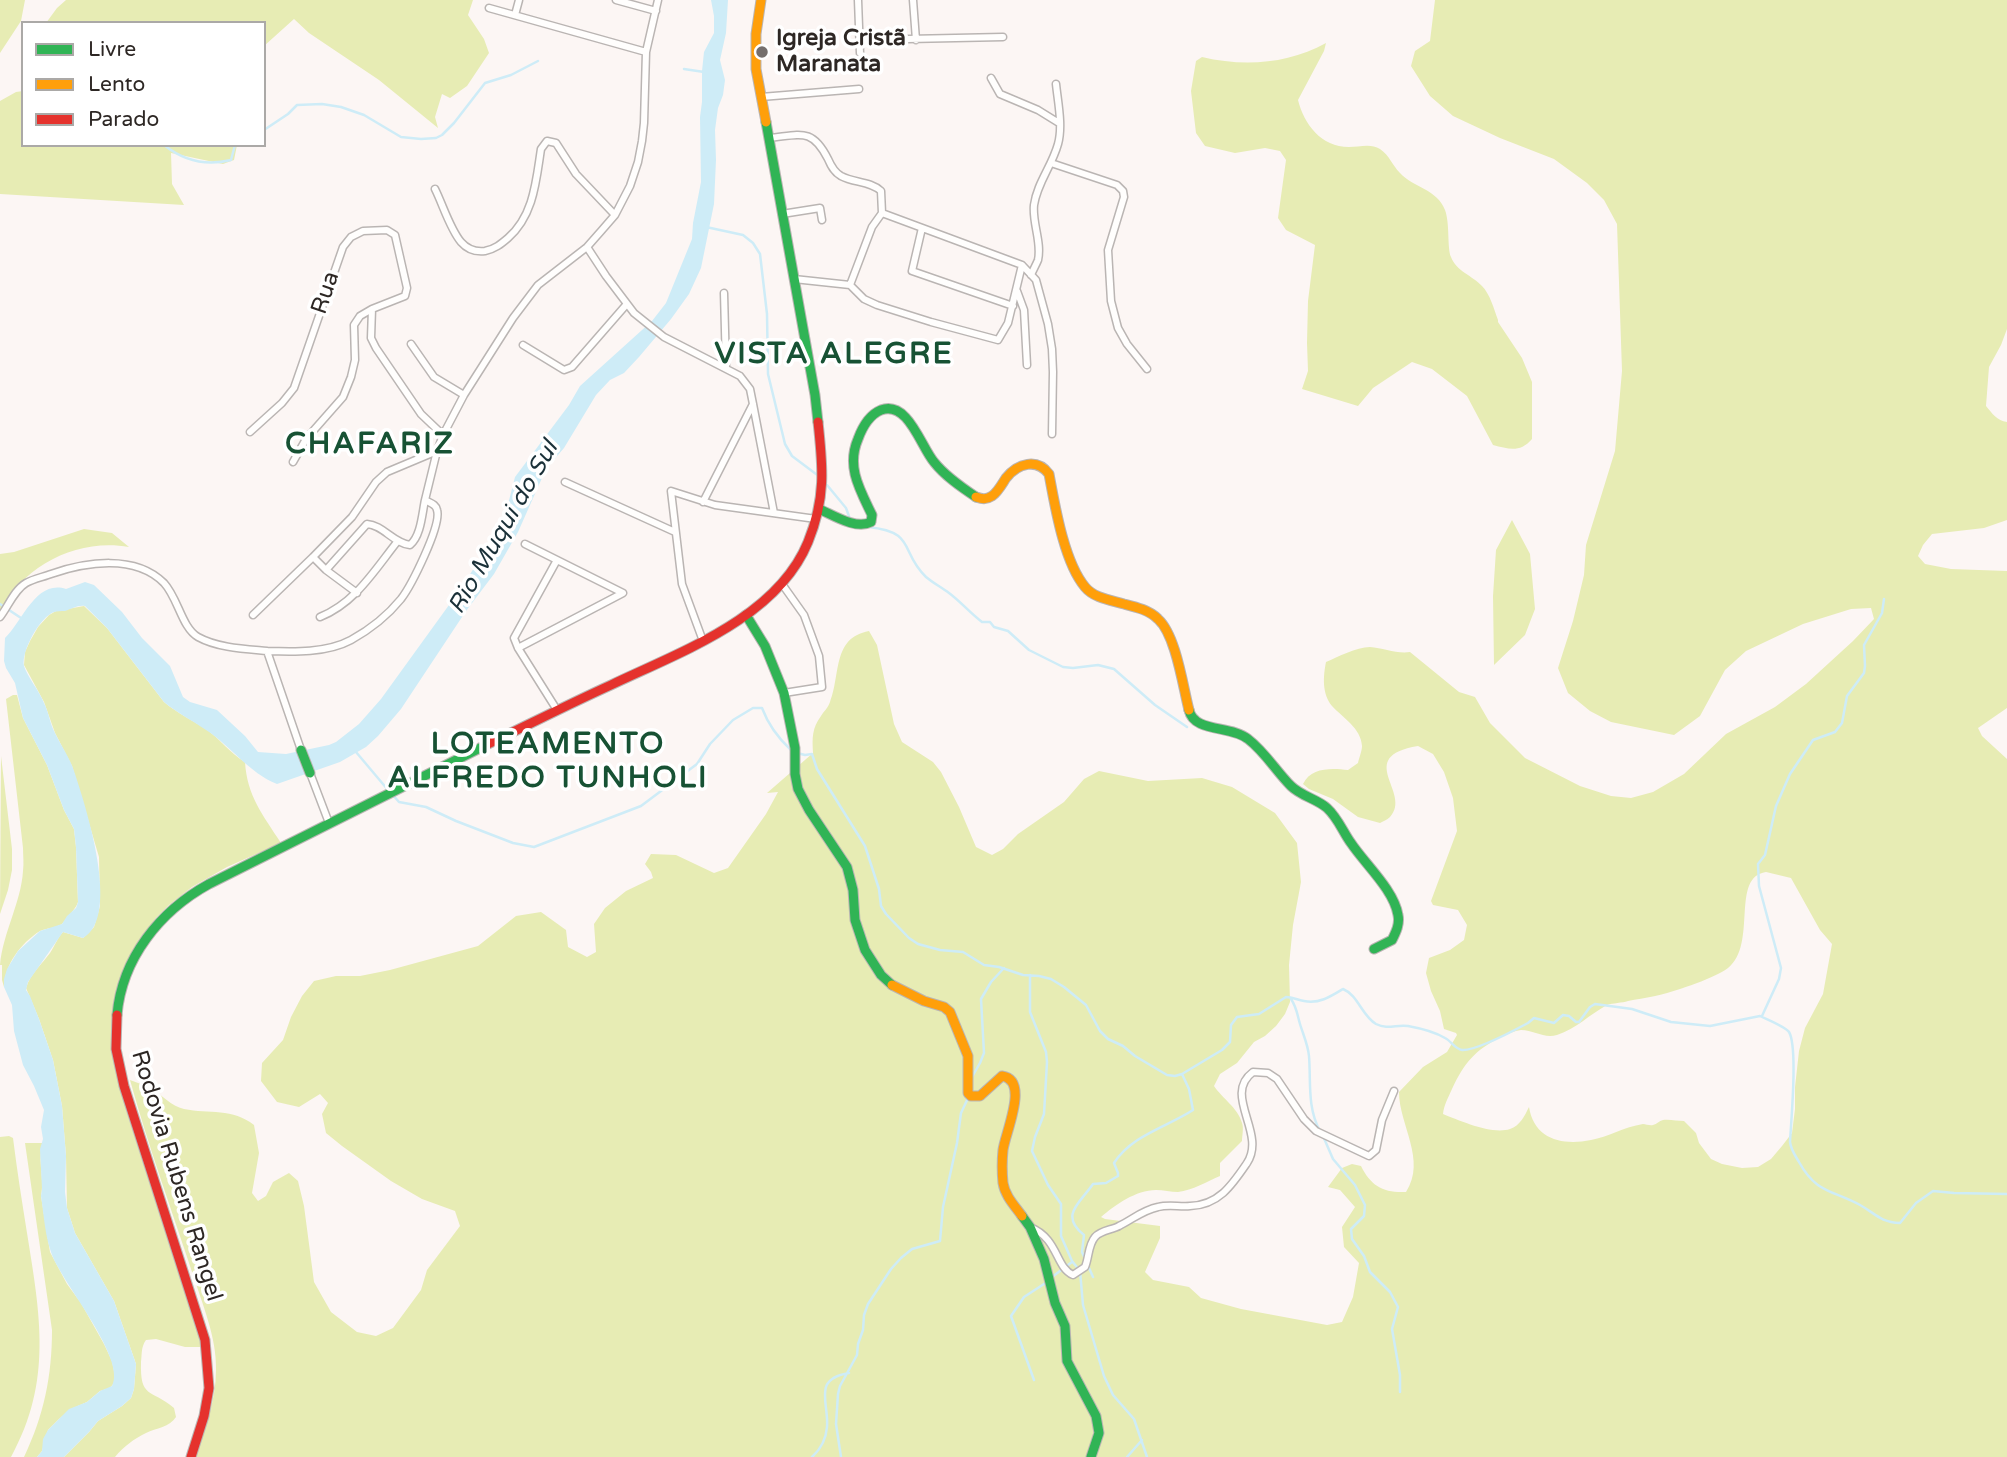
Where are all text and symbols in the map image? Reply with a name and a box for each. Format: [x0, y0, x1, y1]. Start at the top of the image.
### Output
legend [21, 21, 266, 147]
place label: Igreja Cristã Maranata [776, 25, 906, 79]
text: Livre [88, 37, 136, 62]
marker: Igreja Cristã Maranata [754, 44, 770, 60]
text: Lento [88, 72, 145, 97]
text: Parado [88, 107, 159, 132]
street label: Rua [306, 268, 346, 318]
district label: VISTA ALEGRE [716, 337, 952, 373]
district label: CHAFARIZ [286, 427, 454, 463]
water label: Rio Muqui do Sul [443, 437, 565, 619]
district label: LOTEAMENTO ALFREDO TUNHOLI [389, 727, 707, 798]
street label: Rodovia Rubens Rangel [125, 1047, 227, 1305]

